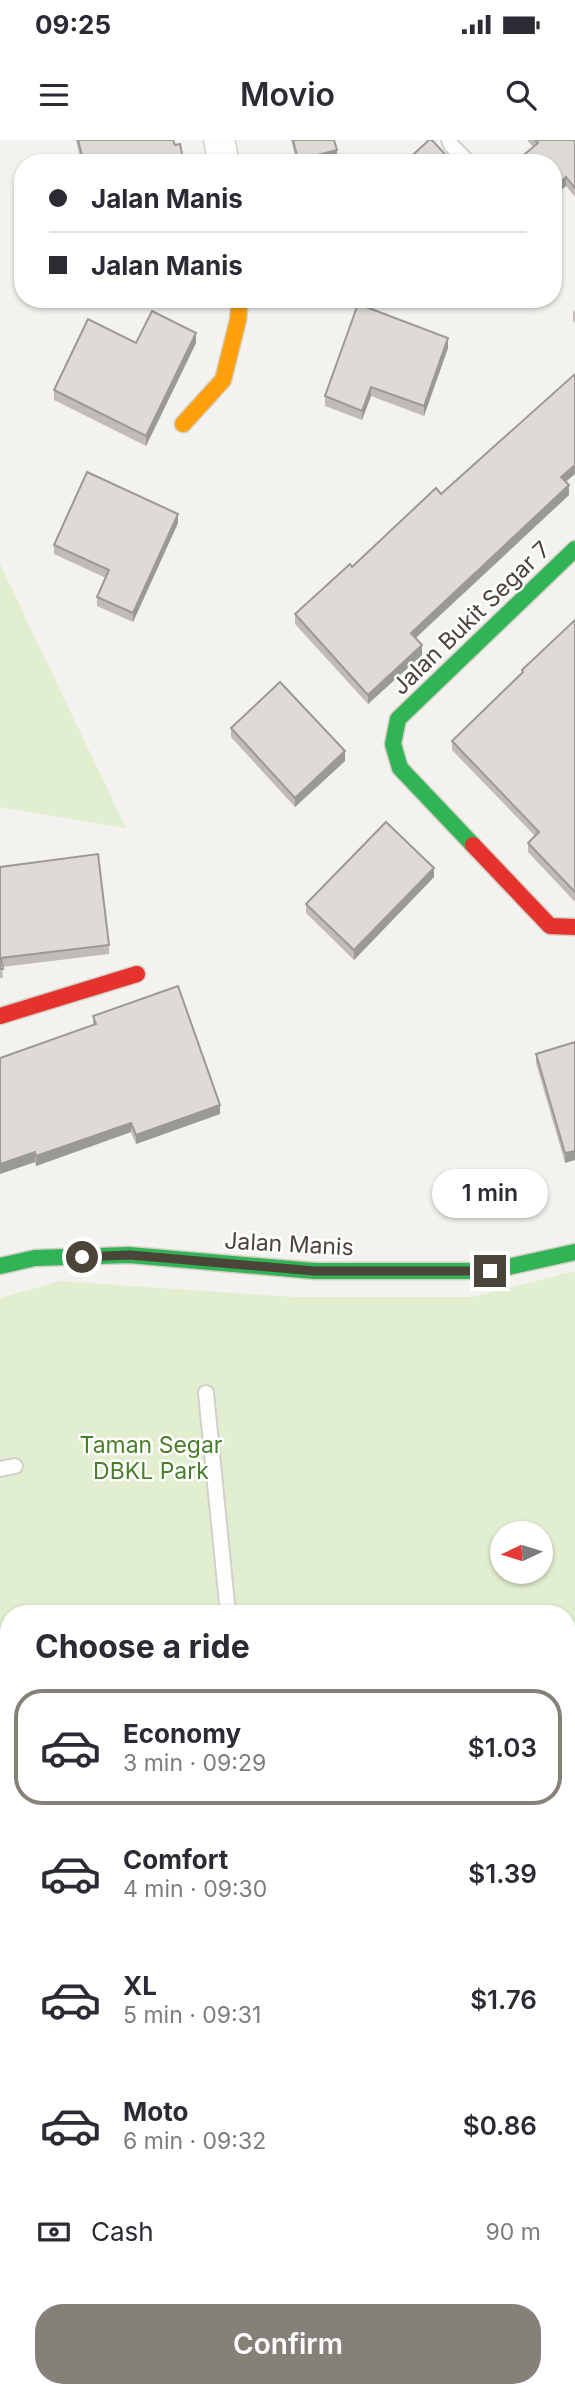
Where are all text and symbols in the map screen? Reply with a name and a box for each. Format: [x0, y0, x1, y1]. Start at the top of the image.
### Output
text: 09:25 [35, 9, 111, 40]
text: Movio [240, 75, 335, 114]
icon: menu [35, 76, 73, 114]
icon: search [502, 76, 540, 114]
text: Jalan Manis [91, 183, 243, 214]
text: Jalan Manis [91, 250, 243, 281]
street label: Jalan Bukit Segar 7 [386, 535, 556, 701]
callout: 1 min [432, 1170, 548, 1218]
text: 1 min [462, 1179, 518, 1207]
street label: Jalan Manis [224, 1227, 354, 1261]
route start [66, 1241, 98, 1273]
route end [474, 1255, 506, 1287]
park label: Taman Segar DBKL Park [79, 1431, 223, 1485]
north arrow [490, 1521, 553, 1584]
map controls [490, 1521, 553, 1584]
text: Choose a ride [35, 1627, 250, 1666]
icon: car [39, 1716, 102, 1779]
text: Economy [123, 1718, 241, 1749]
text: $1.03 [468, 1732, 537, 1763]
text: 3 min · 09:29 [123, 1749, 266, 1777]
icon: car [39, 1842, 102, 1905]
text: Comfort [123, 1844, 228, 1875]
text: $1.39 [468, 1858, 537, 1889]
text: 4 min · 09:30 [123, 1875, 267, 1903]
icon: car [39, 1968, 102, 2031]
text: XL [123, 1970, 157, 2001]
text: $1.76 [470, 1984, 537, 2015]
text: 5 min · 09:31 [123, 2001, 261, 2029]
icon: car [39, 2094, 102, 2157]
text: Moto [123, 2096, 188, 2127]
text: $0.86 [463, 2110, 537, 2141]
text: 6 min · 09:32 [123, 2127, 266, 2155]
icon: cash [35, 2213, 73, 2251]
text: Cash [91, 2216, 154, 2247]
text: 90 m [486, 2218, 541, 2246]
button: Confirm [35, 2304, 541, 2384]

